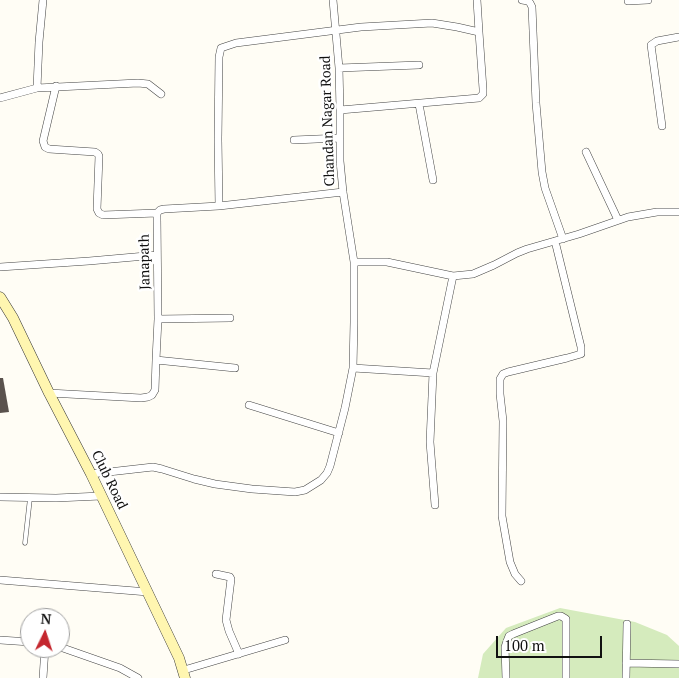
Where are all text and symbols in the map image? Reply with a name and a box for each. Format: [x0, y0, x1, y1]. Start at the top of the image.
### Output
street label: Chandan Nagar Road [317, 55, 339, 187]
street label: Janapath [136, 234, 154, 290]
street label: Club Road [88, 448, 130, 512]
north arrow [20, 608, 70, 658]
text: N [40, 609, 52, 628]
scale bar [499, 626, 605, 658]
text: 100 m [504, 635, 545, 655]

